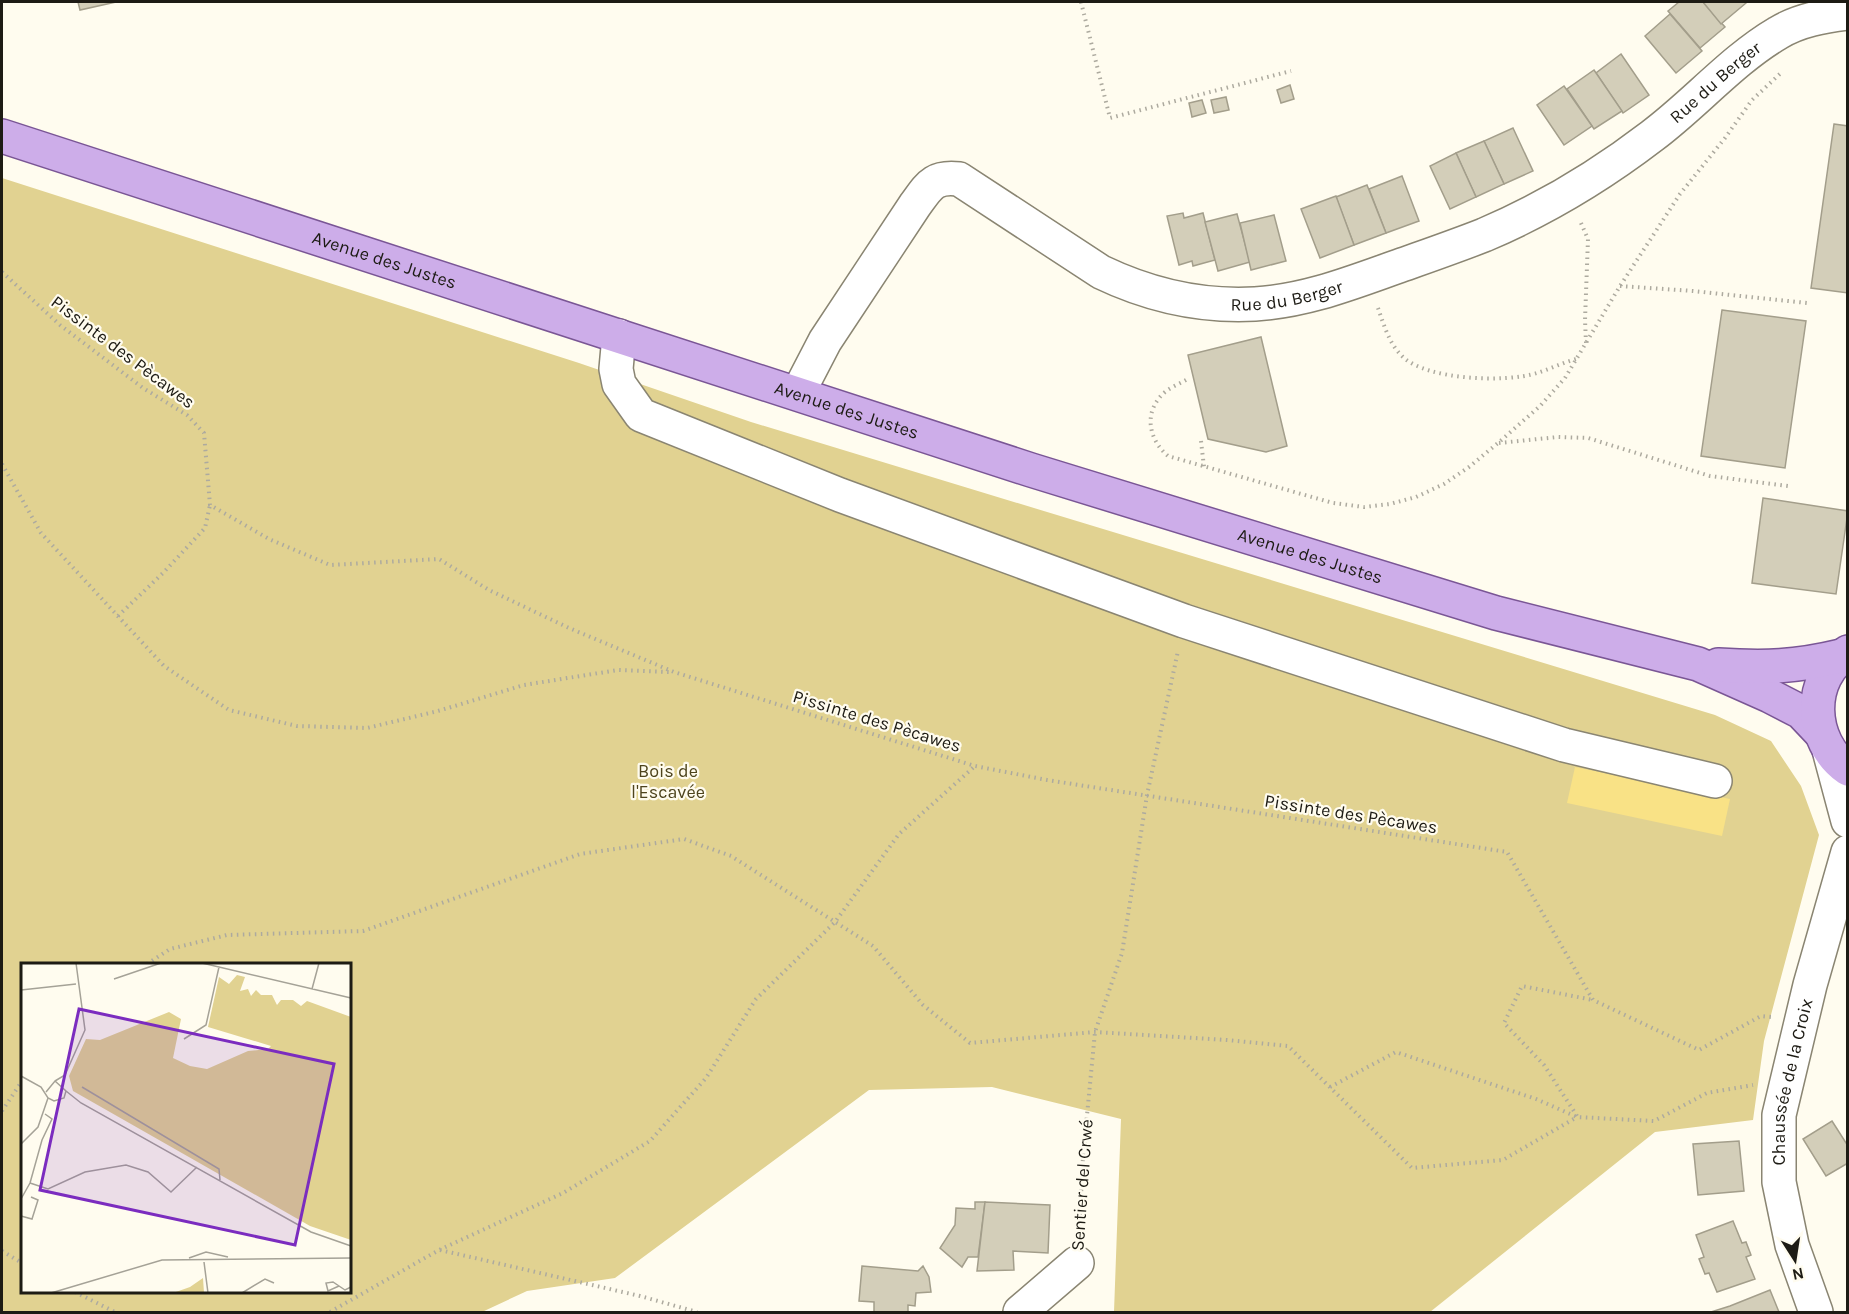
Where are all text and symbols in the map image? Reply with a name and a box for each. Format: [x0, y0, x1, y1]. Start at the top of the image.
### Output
street label: Rue du Berger [1665, 36, 1766, 128]
street label: Avenue des Justes [309, 226, 459, 294]
street label: Rue du Berger [1230, 275, 1346, 315]
street label: Pissinte des Pècawes [47, 291, 199, 413]
street label: Avenue des Justes [772, 376, 922, 444]
street label: Avenue des Justes [1235, 523, 1385, 588]
street label: Pissinte des Pècawes [790, 685, 964, 757]
park label: Bois de l'Escavée [631, 760, 705, 803]
street label: Pissinte des Pècawes [1263, 789, 1439, 839]
inset map [21, 963, 351, 1293]
street label: Chaussée de la Croix [1768, 996, 1817, 1165]
street label: Sentier del Crwé [1066, 1118, 1098, 1252]
north arrow [1765, 1230, 1825, 1290]
text: N [1790, 1264, 1806, 1285]

